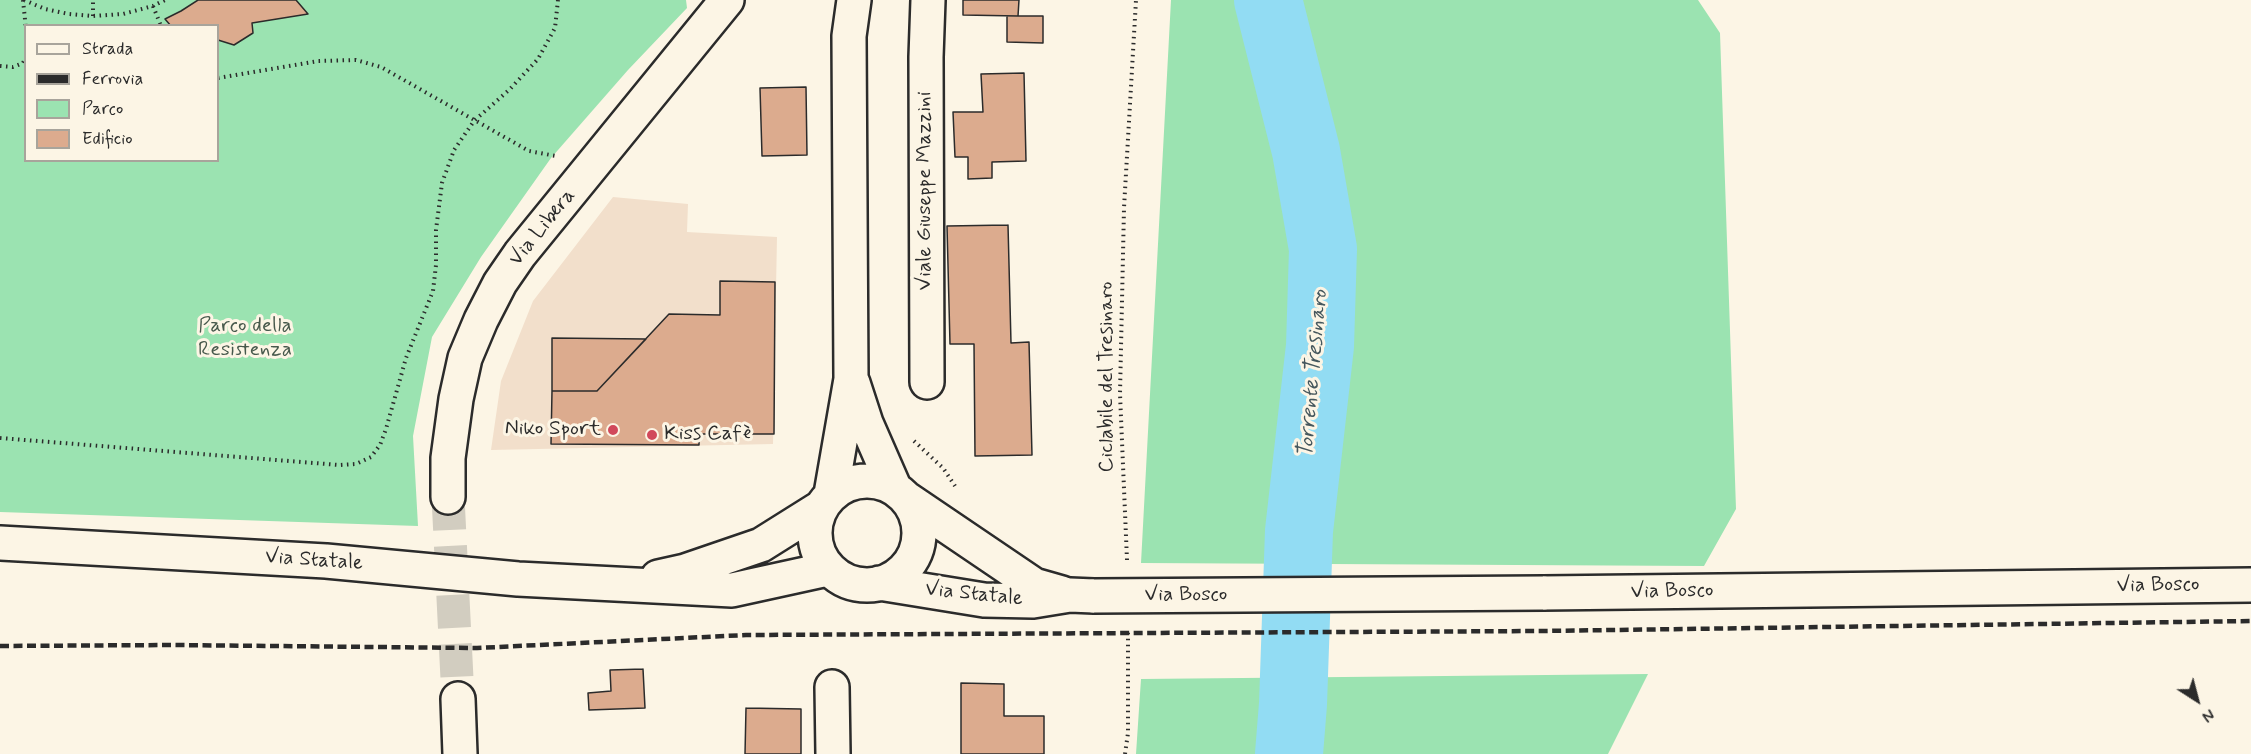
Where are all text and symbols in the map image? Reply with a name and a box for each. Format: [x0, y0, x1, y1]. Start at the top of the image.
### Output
legend [24, 24, 219, 162]
text: Strada [82, 37, 133, 61]
text: Ferrovia [82, 67, 143, 91]
street label: Viale Giuseppe Mazzini [913, 92, 939, 290]
text: Parco [82, 97, 123, 121]
text: Edificio [82, 127, 133, 151]
street label: Via Libera [504, 184, 582, 272]
street label: Ciclabile del Tresinaro [1095, 281, 1121, 473]
water label: Torrente Tresinaro [1294, 289, 1334, 459]
park label: Parco della Resistenza [198, 314, 292, 364]
place label: Niko Sport [505, 417, 601, 443]
place label: Kiss Cafè [664, 422, 751, 448]
marker: Niko Sport [606, 423, 620, 437]
marker: Kiss Cafè [645, 428, 659, 442]
street label: Via Statale [264, 545, 364, 577]
street label: Via Bosco [2116, 573, 2200, 599]
street label: Via Statale [924, 577, 1024, 613]
street label: Via Bosco [1630, 579, 1714, 605]
street label: Via Bosco [1145, 583, 1227, 609]
north arrow [2167, 670, 2227, 730]
text: N [2197, 703, 2218, 727]

